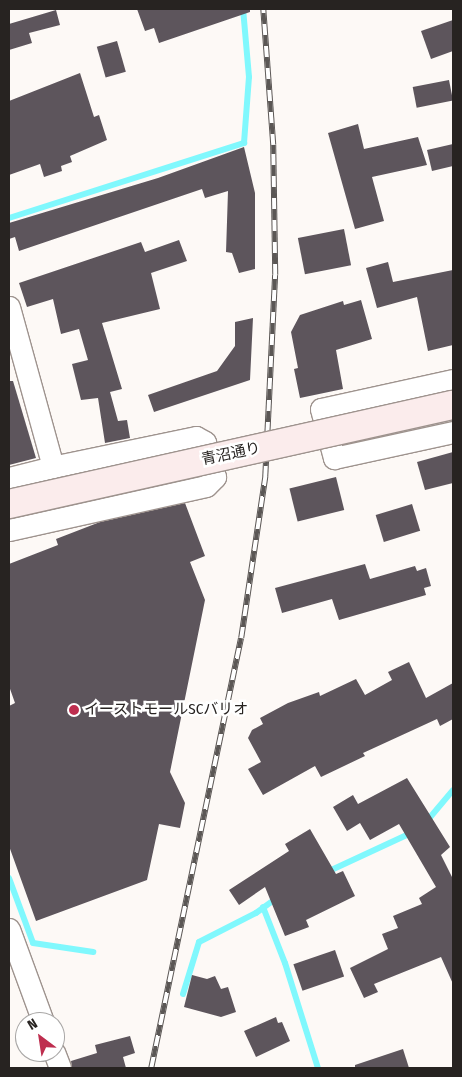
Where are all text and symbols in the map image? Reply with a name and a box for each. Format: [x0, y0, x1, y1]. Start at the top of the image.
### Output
street label: 青沼通り [200, 439, 262, 469]
place label: イーストモールSCバリオ [84, 701, 249, 719]
marker: イーストモールSCバリオ [68, 704, 80, 716]
north arrow [15, 1012, 65, 1062]
text: N [25, 1015, 40, 1034]

